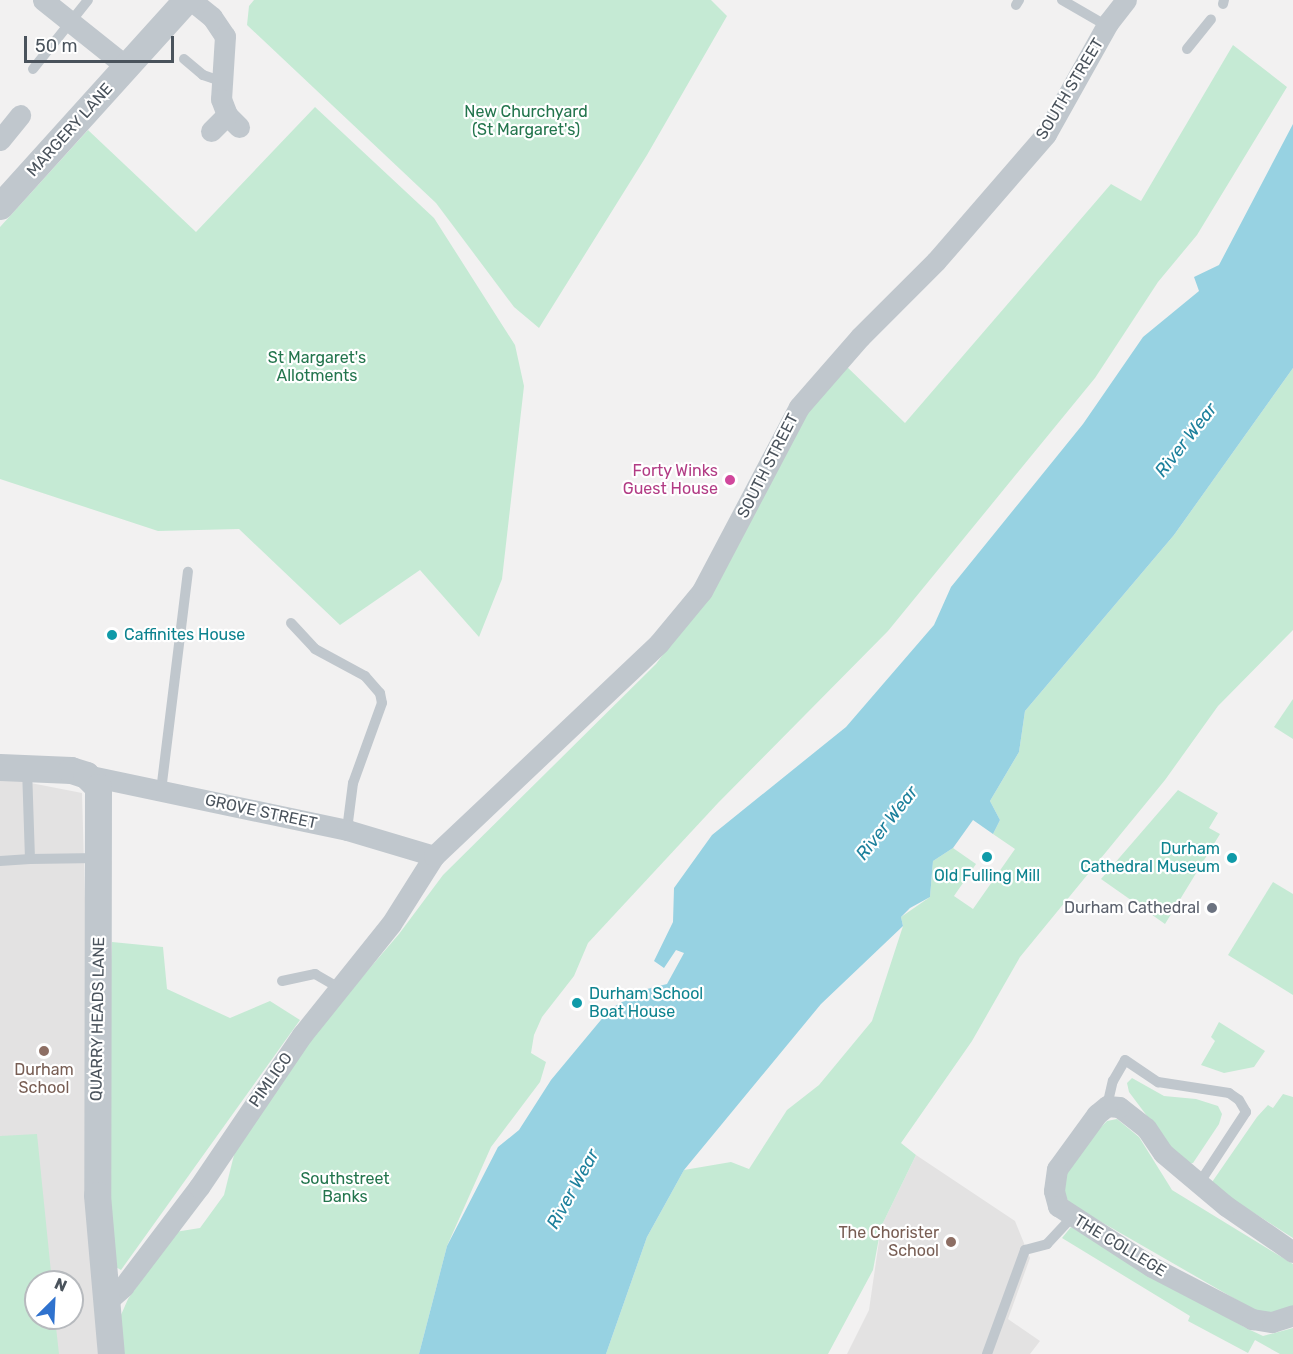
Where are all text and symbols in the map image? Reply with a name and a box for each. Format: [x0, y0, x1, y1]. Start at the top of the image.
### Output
scale bar [27, 24, 177, 62]
text: 50 m [35, 35, 78, 57]
street label: SOUTH STREET [1032, 35, 1108, 143]
street label: MARGERY LANE [23, 79, 117, 181]
park label: New Churchyard (St Margaret's) [464, 102, 588, 140]
park label: St Margaret's Allotments [268, 348, 366, 386]
water label: River Wear [1150, 398, 1222, 482]
street label: SOUTH STREET [733, 410, 803, 522]
place label: Forty Winks Guest House [623, 461, 718, 499]
marker: Forty Winks Guest House [723, 473, 737, 487]
place label: Caffinites House [124, 625, 245, 645]
marker: Caffinites House [105, 628, 119, 642]
water label: River Wear [851, 781, 923, 865]
street label: GROVE STREET [203, 791, 319, 833]
place label: Durham Cathedral Museum [1080, 839, 1220, 877]
marker: Old Fulling Mill [980, 850, 994, 864]
marker: Durham Cathedral Museum [1225, 851, 1239, 865]
place label: Old Fulling Mill [934, 866, 1040, 886]
place label: Durham Cathedral [1064, 898, 1200, 918]
marker: Durham Cathedral [1205, 901, 1219, 915]
street label: QUARRY HEADS LANE [87, 937, 109, 1101]
place label: Durham School Boat House [589, 984, 703, 1022]
marker: Durham School Boat House [570, 996, 584, 1010]
marker: Durham School [37, 1044, 51, 1058]
street label: PIMLICO [245, 1049, 297, 1111]
place label: Durham School [14, 1060, 74, 1098]
water label: River Wear [542, 1145, 604, 1233]
park label: Southstreet Banks [300, 1169, 390, 1207]
street label: THE COLLEGE [1070, 1211, 1170, 1281]
place label: The Chorister School [838, 1223, 939, 1261]
marker: The Chorister School [944, 1235, 958, 1249]
north arrow [24, 1270, 84, 1330]
text: N [52, 1274, 70, 1296]

